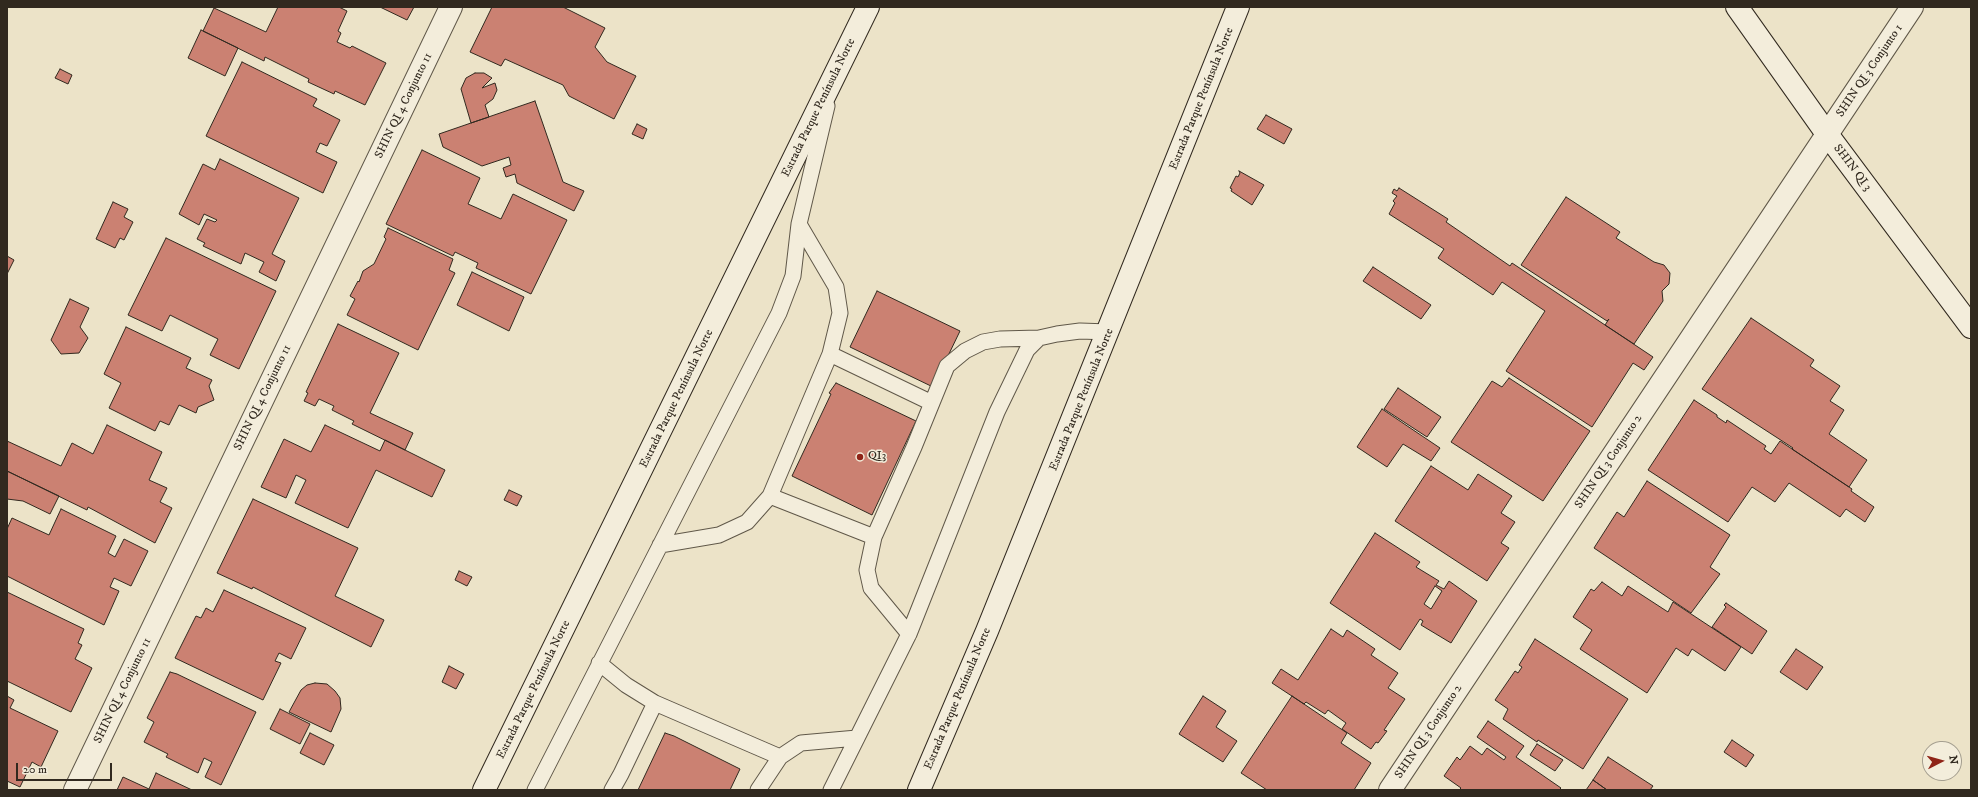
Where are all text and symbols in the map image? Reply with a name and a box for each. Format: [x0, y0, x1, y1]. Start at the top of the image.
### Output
street label: SHIN QI 3 Conjunto 1 [1834, 22, 1906, 120]
street label: Estrada Parque Península Norte [1167, 26, 1237, 172]
street label: Estrada Parque Península Norte [779, 36, 859, 180]
street label: SHIN QI 4 Conjunto 11 [372, 51, 436, 161]
street label: SHIN QI 3 [1830, 142, 1874, 194]
street label: Estrada Parque Península Norte [637, 327, 717, 471]
street label: Estrada Parque Península Norte [1047, 327, 1117, 473]
street label: SHIN QI 4 Conjunto 11 [231, 343, 295, 453]
street label: SHIN QI 3 Conjunto 2 [1572, 412, 1646, 512]
place label: QI3 [868, 450, 886, 464]
marker: QI3 [855, 452, 865, 462]
street label: Estrada Parque Península Norte [494, 618, 574, 762]
street label: Estrada Parque Península Norte [922, 626, 994, 772]
street label: SHIN QI 4 Conjunto 11 [91, 636, 155, 746]
street label: SHIN QI 3 Conjunto 2 [1392, 682, 1466, 782]
north arrow [1922, 741, 1962, 781]
scale bar [18, 755, 114, 781]
text: N [1946, 755, 1960, 765]
text: 20 m [23, 762, 47, 777]

